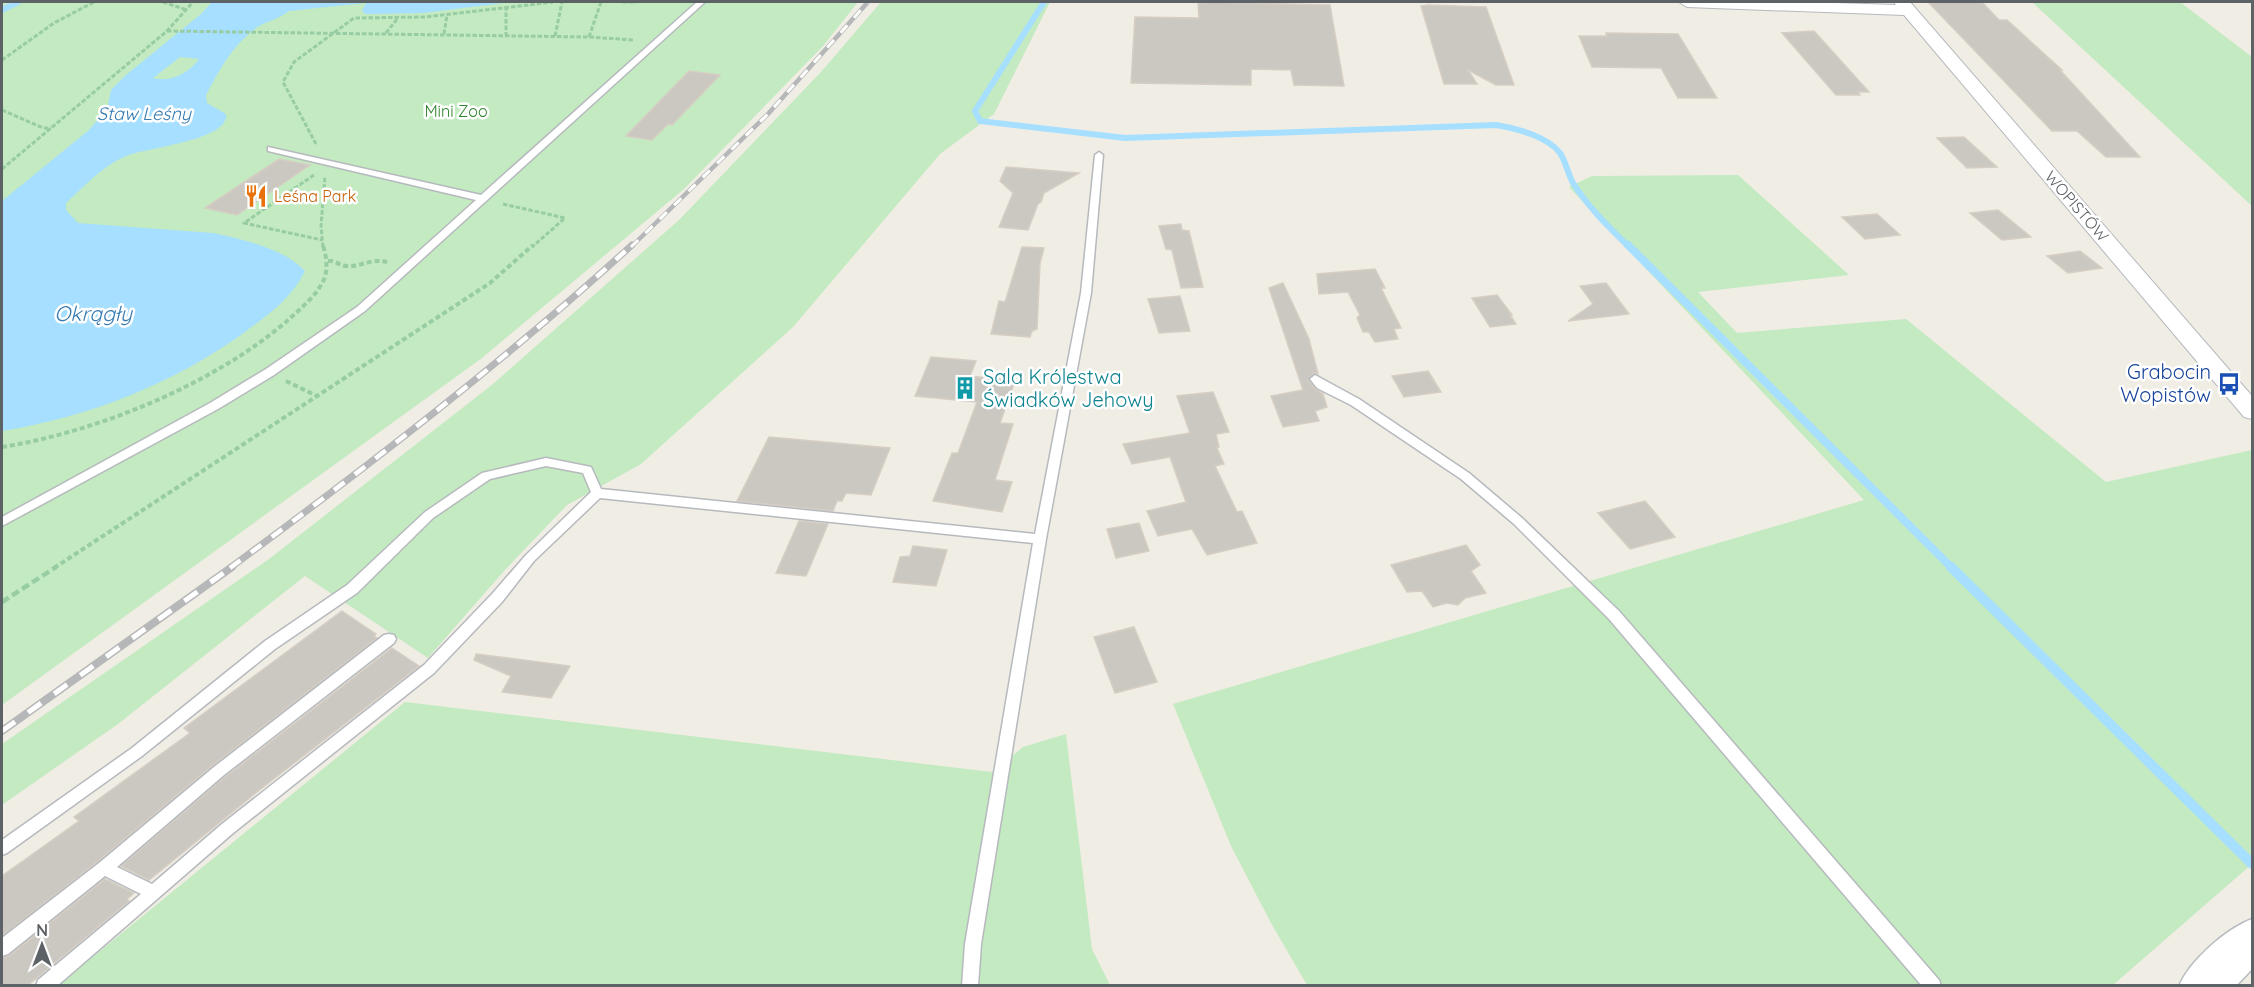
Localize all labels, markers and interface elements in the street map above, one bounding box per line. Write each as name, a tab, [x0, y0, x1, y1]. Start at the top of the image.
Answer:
park label: Mini Zoo	[424, 101, 488, 121]
water label: Staw Leśny	[97, 102, 193, 125]
street label: WOPISTÓW	[2041, 166, 2113, 246]
restaurant icon: Leśna Park	[243, 183, 269, 209]
place label: Leśna Park	[274, 186, 356, 206]
water label: Okrągły	[54, 300, 133, 326]
place label: Grabocin Wopistów	[2120, 359, 2211, 407]
place label: Sala Królestwa Świadków Jehowy	[983, 364, 1154, 412]
bus stop icon: Grabocin Wopistów	[2216, 371, 2242, 397]
building icon: Sala Królestwa Świadków Jehowy	[952, 375, 978, 401]
north arrow	[12, 915, 72, 975]
text: N	[36, 920, 48, 940]

